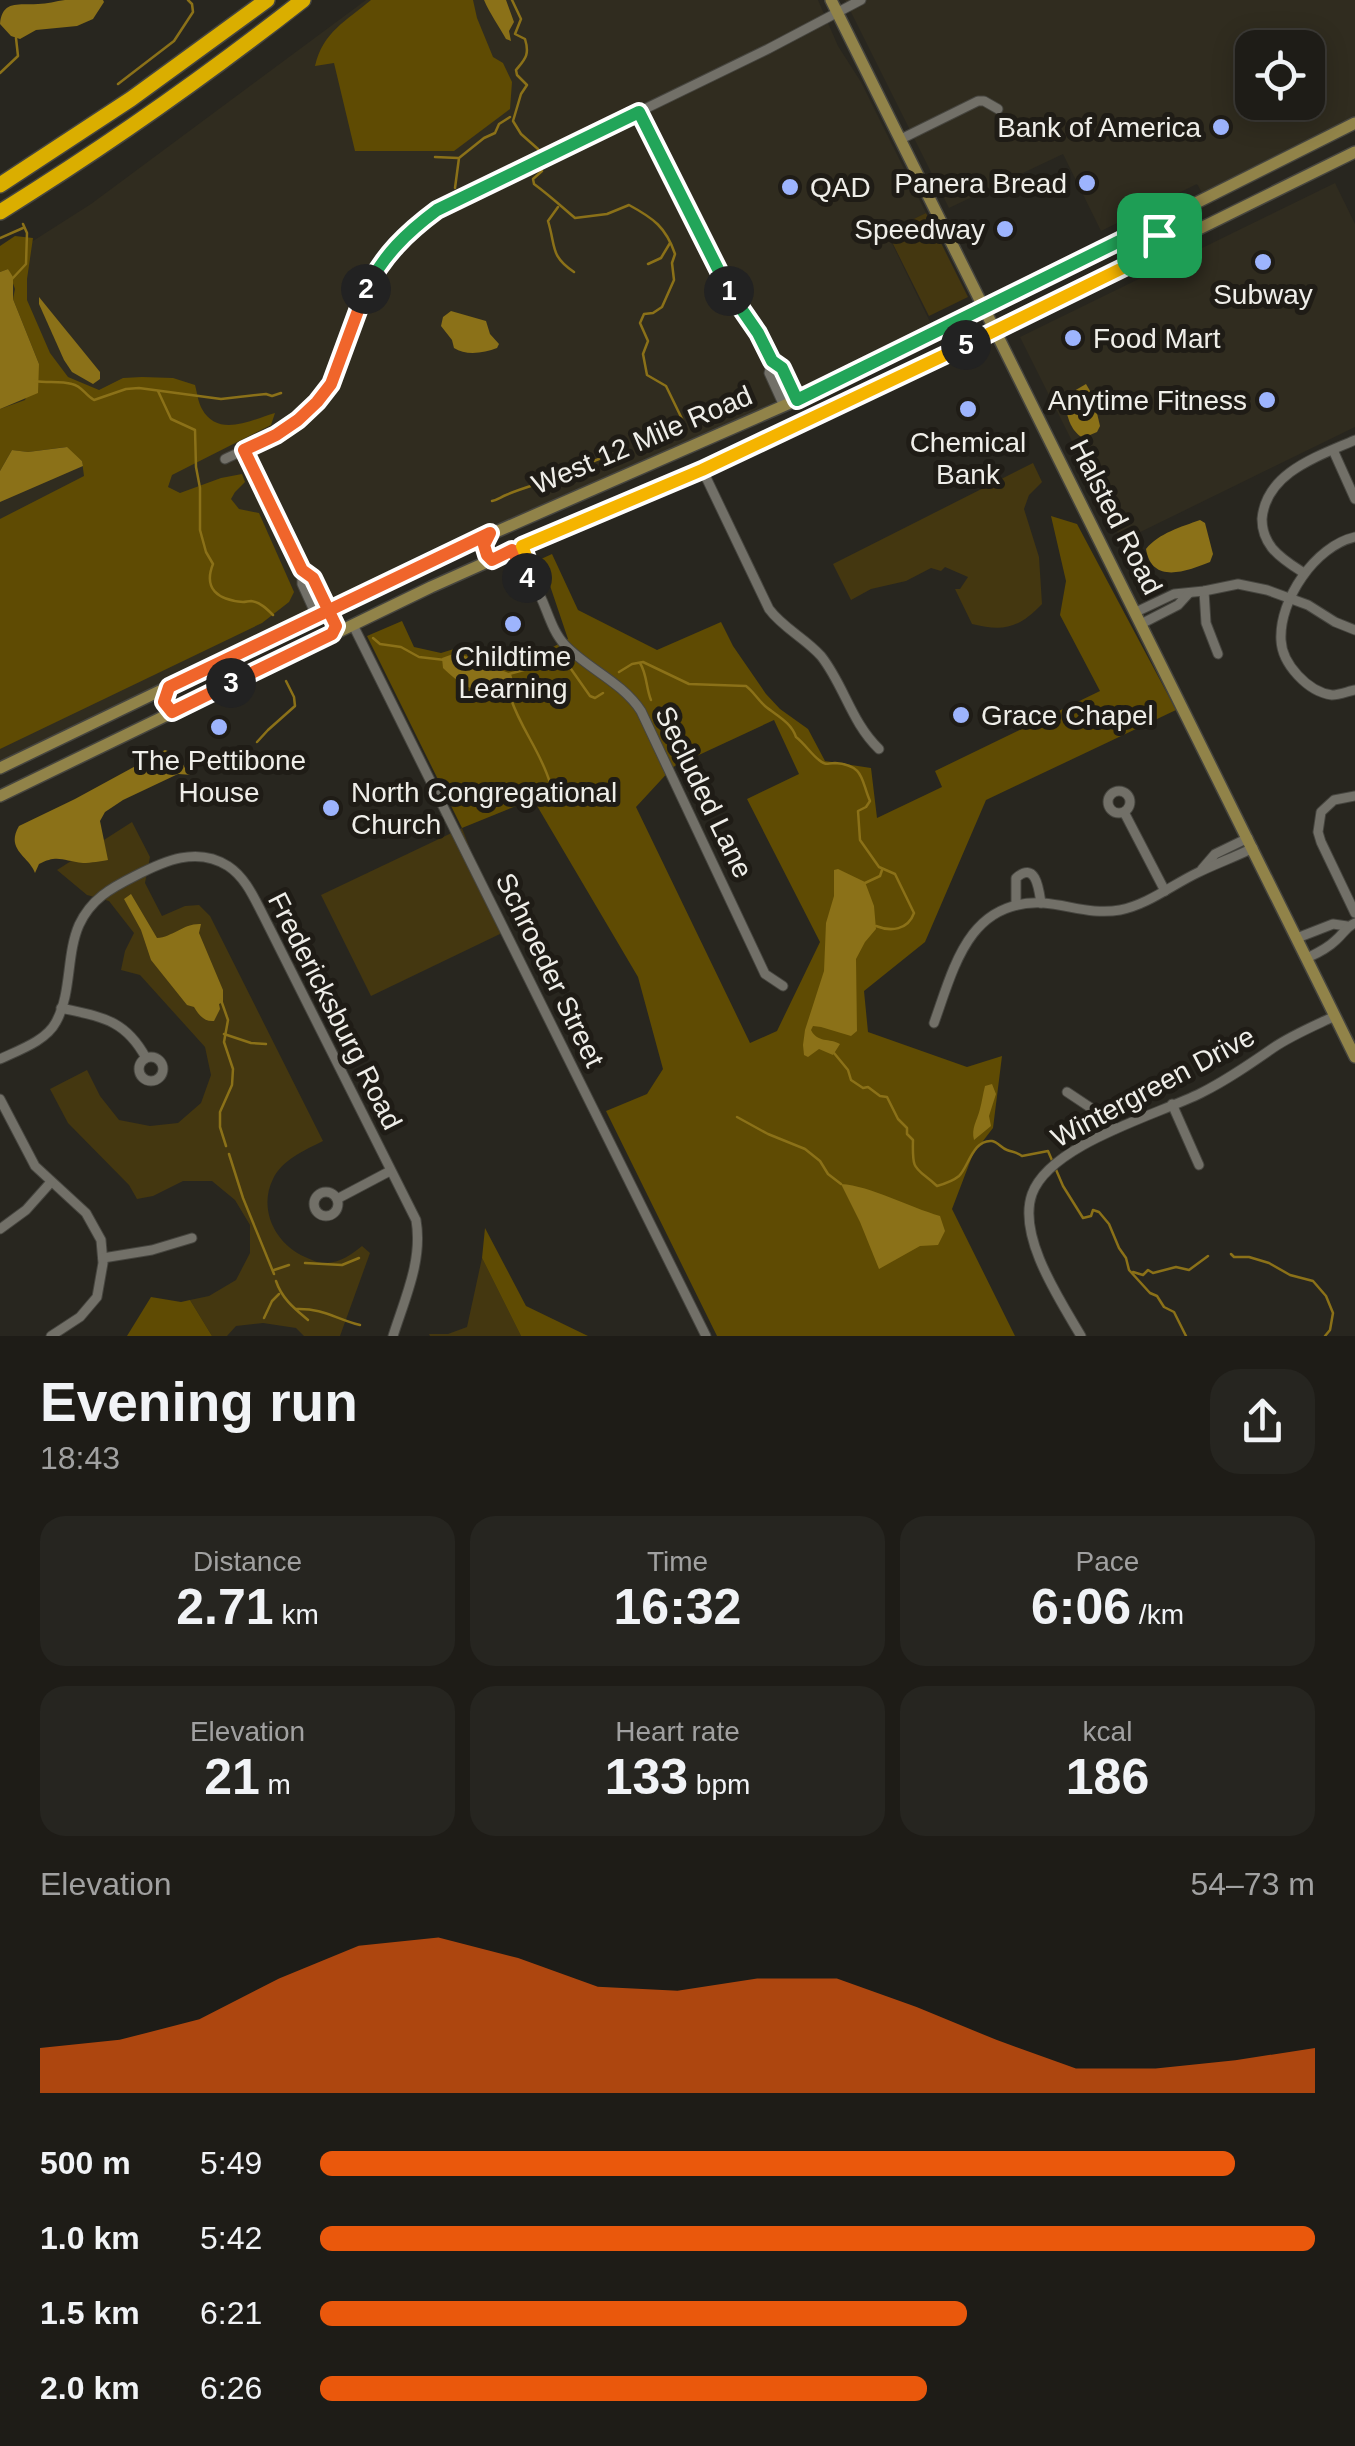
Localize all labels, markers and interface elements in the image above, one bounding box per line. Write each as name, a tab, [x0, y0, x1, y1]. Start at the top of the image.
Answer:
map controls	[1235, 30, 1325, 120]
button: locate	[1235, 30, 1325, 120]
place label: Bank of America	[997, 112, 1201, 143]
marker: Bank of America	[1210, 116, 1232, 138]
place label: Panera Bread	[894, 168, 1067, 199]
place label: QAD	[810, 172, 871, 203]
marker: Panera Bread	[1076, 172, 1098, 194]
marker: QAD	[779, 176, 801, 198]
pin	[1117, 193, 1202, 278]
icon: arrive	[1132, 208, 1187, 263]
place label: Speedway	[854, 214, 985, 245]
marker: Speedway	[994, 218, 1016, 240]
marker: Subway	[1252, 251, 1274, 273]
pin: 2	[341, 264, 391, 314]
pin: 1	[704, 266, 754, 316]
text: 2	[358, 273, 374, 304]
text: 1	[721, 275, 737, 306]
place label: Subway	[1213, 279, 1313, 310]
pin: 5	[941, 320, 991, 370]
place label: Food Mart	[1093, 323, 1221, 354]
marker: Food Mart	[1062, 327, 1084, 349]
text: 5	[958, 329, 974, 360]
street label: West 12 Mile Road	[527, 380, 757, 500]
place label: Anytime Fitness	[1048, 385, 1247, 416]
marker: Anytime Fitness	[1256, 389, 1278, 411]
marker: Chemical Bank	[957, 398, 979, 420]
place label: Chemical Bank	[910, 427, 1026, 490]
street label: Halsted Road	[1064, 434, 1168, 600]
pin: 4	[502, 553, 552, 603]
text: 4	[519, 562, 535, 593]
marker: Childtime Learning	[502, 613, 524, 635]
place label: Childtime Learning	[455, 641, 571, 704]
pin: 3	[206, 658, 256, 708]
text: 3	[223, 667, 239, 698]
place label: Grace Chapel	[981, 700, 1154, 731]
street label: Secluded Lane	[649, 701, 759, 883]
marker: Grace Chapel	[950, 704, 972, 726]
marker: The Pettibone House	[208, 716, 230, 738]
place label: The Pettibone House	[132, 745, 306, 808]
place label: North Congregational Church	[351, 777, 617, 840]
marker: North Congregational Church	[320, 797, 342, 819]
street label: Schroeder Street	[490, 868, 610, 1072]
street label: Fredericksburg Road	[262, 887, 408, 1135]
street label: Wintergreen Drive	[1046, 1020, 1260, 1154]
button: share	[1210, 1369, 1315, 1474]
text: Evening run	[40, 1371, 358, 1433]
text: 18:43	[40, 1440, 120, 1476]
text: Distance	[193, 1546, 302, 1577]
text: Time	[647, 1546, 708, 1577]
text: Pace	[1076, 1546, 1139, 1577]
text: 2.71	[176, 1579, 274, 1635]
text: 16:32	[614, 1579, 741, 1635]
text: 6:06	[1031, 1579, 1131, 1635]
text: km	[274, 1599, 319, 1630]
text: /km	[1131, 1599, 1184, 1630]
text: Elevation	[190, 1716, 305, 1747]
text: Heart rate	[615, 1716, 740, 1747]
text: kcal	[1083, 1716, 1132, 1747]
text: 21	[204, 1749, 260, 1805]
text: 133	[605, 1749, 688, 1805]
text: 186	[1066, 1749, 1149, 1805]
text: m	[260, 1769, 291, 1800]
text: bpm	[688, 1769, 750, 1800]
text: Elevation	[40, 1866, 172, 1902]
text: 54–73 m	[1190, 1866, 1315, 1902]
text: 500 m	[40, 2145, 131, 2181]
text: 5:49	[200, 2145, 262, 2181]
text: 1.0 km	[40, 2220, 140, 2256]
text: 5:42	[200, 2220, 262, 2256]
text: 1.5 km	[40, 2295, 140, 2331]
text: 6:21	[200, 2295, 262, 2331]
text: 2.0 km	[40, 2370, 140, 2406]
text: 6:26	[200, 2370, 262, 2406]

